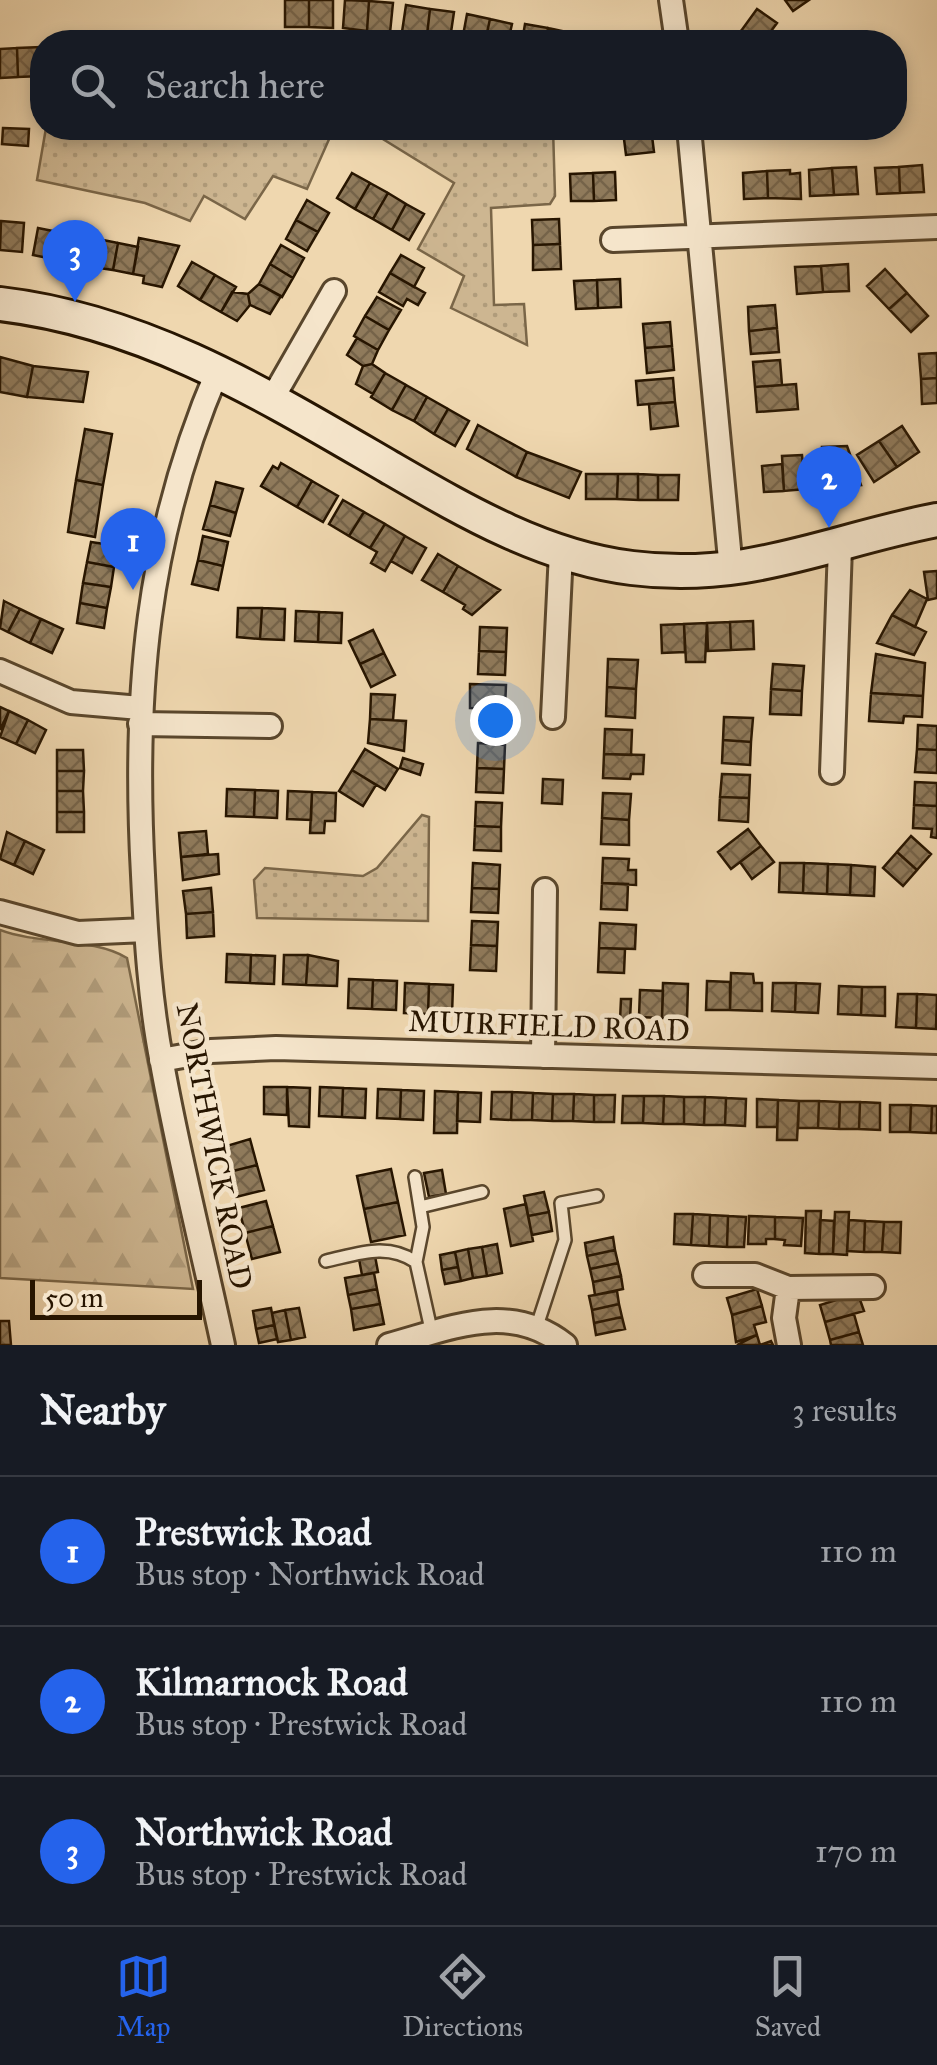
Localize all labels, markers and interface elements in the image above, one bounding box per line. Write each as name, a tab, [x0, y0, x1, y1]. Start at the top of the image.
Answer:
search box	[30, 30, 907, 140]
icon: search	[65, 58, 120, 113]
text: Search here	[145, 62, 325, 108]
pin: 3	[42, 220, 108, 302]
pin: 2	[796, 446, 862, 528]
pin: 1	[100, 508, 166, 590]
your location	[470, 695, 521, 746]
street label: NORTHWICK ROAD	[169, 1000, 259, 1292]
street label: MUIRFIELD ROAD	[408, 1003, 690, 1049]
scale bar	[30, 1275, 202, 1320]
text: 50 m	[45, 1280, 104, 1315]
text: Nearby	[40, 1384, 165, 1436]
text: 3 results	[792, 1391, 897, 1430]
text: Prestwick Road	[135, 1509, 372, 1555]
text: 1	[66, 1532, 79, 1571]
text: 110 m	[819, 1532, 897, 1571]
text: Bus stop · Northwick Road	[135, 1555, 485, 1594]
text: Kilmarnock Road	[135, 1659, 408, 1705]
text: 2	[65, 1682, 80, 1721]
text: 110 m	[819, 1682, 897, 1721]
text: Bus stop · Prestwick Road	[135, 1705, 467, 1744]
text: Northwick Road	[135, 1809, 392, 1855]
text: 3	[66, 1832, 79, 1871]
text: 170 m	[815, 1832, 897, 1871]
text: Bus stop · Prestwick Road	[135, 1855, 467, 1894]
tab: Map	[116, 1949, 171, 2044]
tab: Directions	[402, 1949, 523, 2044]
tab: Saved	[755, 1949, 821, 2044]

